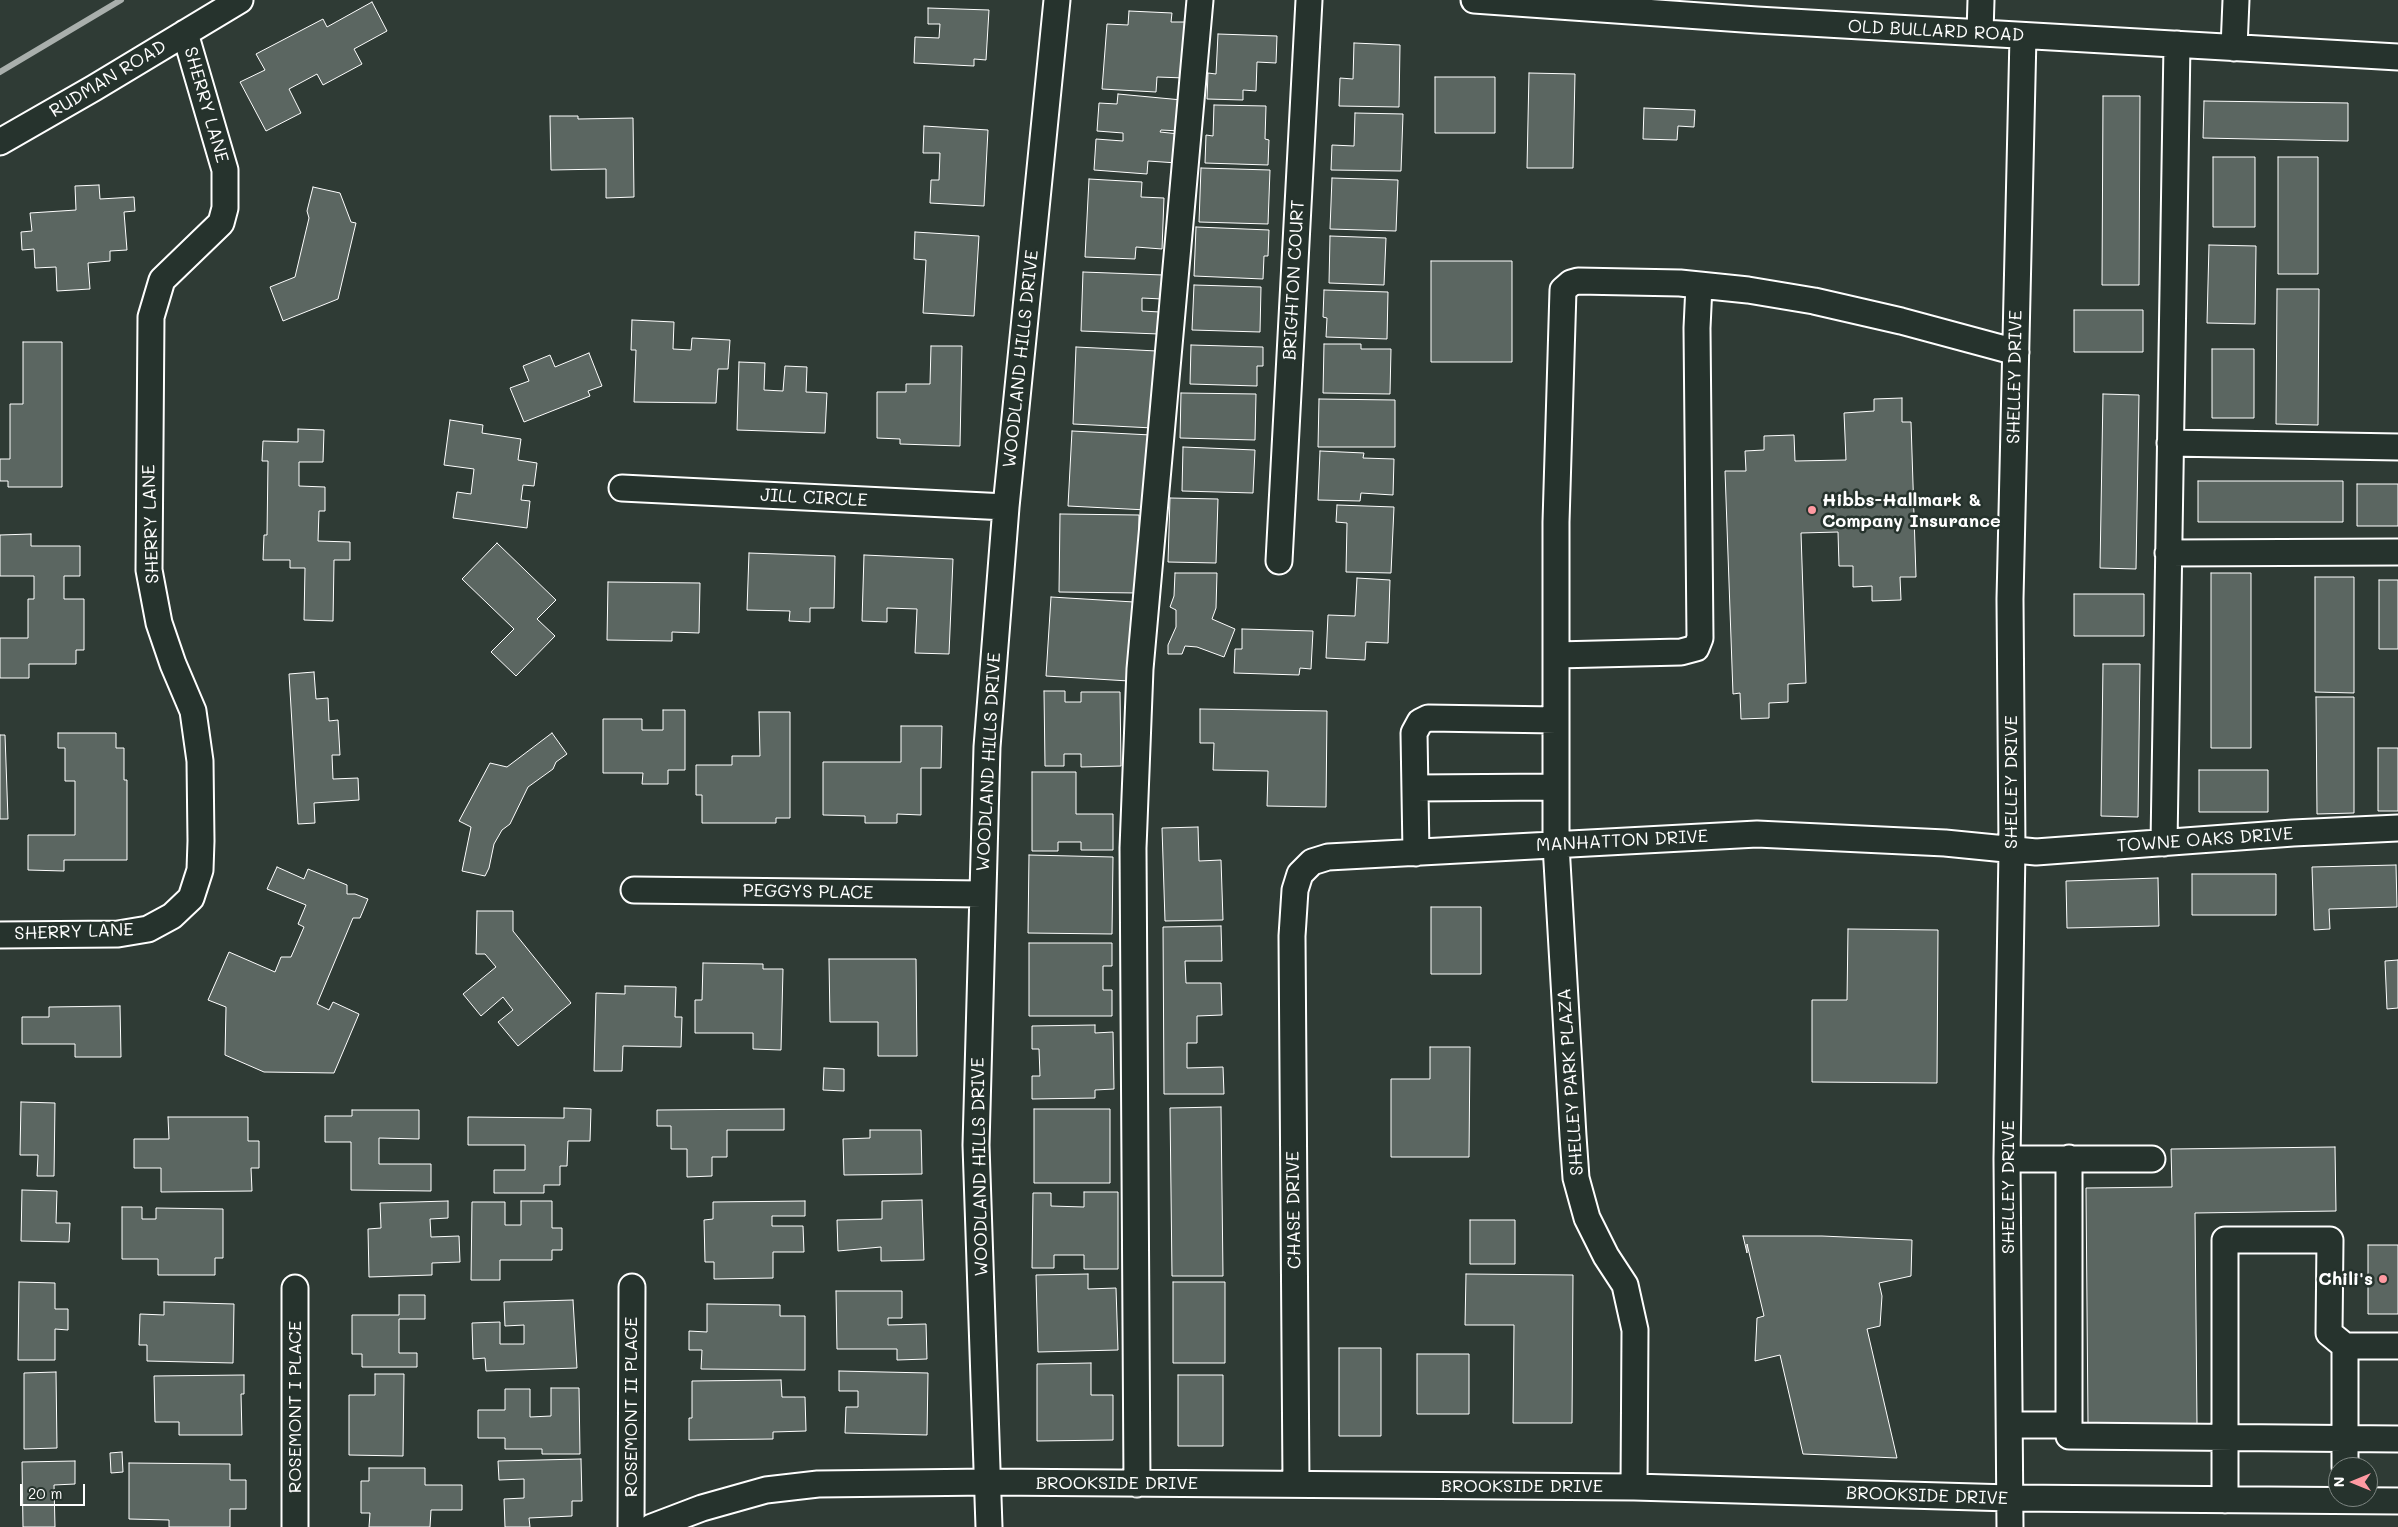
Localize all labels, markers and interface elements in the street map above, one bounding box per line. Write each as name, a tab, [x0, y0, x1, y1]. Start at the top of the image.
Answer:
street label: OLD BULLARD ROAD	[1847, 16, 2025, 46]
street label: RUDMAN ROAD	[46, 36, 170, 122]
street label: SHERRY LANE	[179, 45, 233, 165]
street label: BRIGHTON COURT	[1279, 199, 1309, 361]
street label: WOODLAND HILLS DRIVE	[999, 249, 1043, 469]
street label: SHELLEY DRIVE	[2003, 310, 2027, 444]
street label: SHERRY LANE	[138, 464, 164, 584]
street label: JILL CIRCLE	[760, 484, 868, 512]
place label: Hibbs-Hallmark & Company Insurance	[1822, 489, 2001, 532]
marker: Hibbs-Hallmark & Company Insurance	[1806, 504, 1818, 516]
street label: WOODLAND HILLS DRIVE	[972, 652, 1006, 872]
street label: SHELLEY DRIVE	[2000, 715, 2022, 849]
street label: TOWNE OAKS DRIVE	[2116, 823, 2294, 857]
street label: MANHATTON DRIVE	[1535, 826, 1709, 856]
street label: PEGGYS PLACE	[742, 880, 874, 904]
street label: SHERRY LANE	[14, 919, 134, 945]
street label: SHELLEY PARK PLAZA	[1554, 988, 1588, 1176]
street label: WOODLAND HILLS DRIVE	[967, 1057, 993, 1277]
street label: SHELLEY DRIVE	[1997, 1120, 2019, 1254]
street label: CHASE DRIVE	[1282, 1151, 1306, 1269]
place label: Chili's	[2318, 1268, 2373, 1290]
marker: Chili's	[2377, 1273, 2389, 1285]
street label: ROSEMONT II PLACE	[620, 1317, 642, 1497]
street label: ROSEMONT I PLACE	[284, 1321, 306, 1493]
north arrow	[2328, 1457, 2378, 1507]
street label: BROOKSIDE DRIVE	[1036, 1472, 1198, 1494]
scale bar	[22, 1474, 88, 1506]
street label: BROOKSIDE DRIVE	[1441, 1475, 1603, 1497]
text: N	[2329, 1477, 2348, 1487]
street label: BROOKSIDE DRIVE	[1846, 1482, 2008, 1510]
text: 20 m	[28, 1483, 62, 1503]

